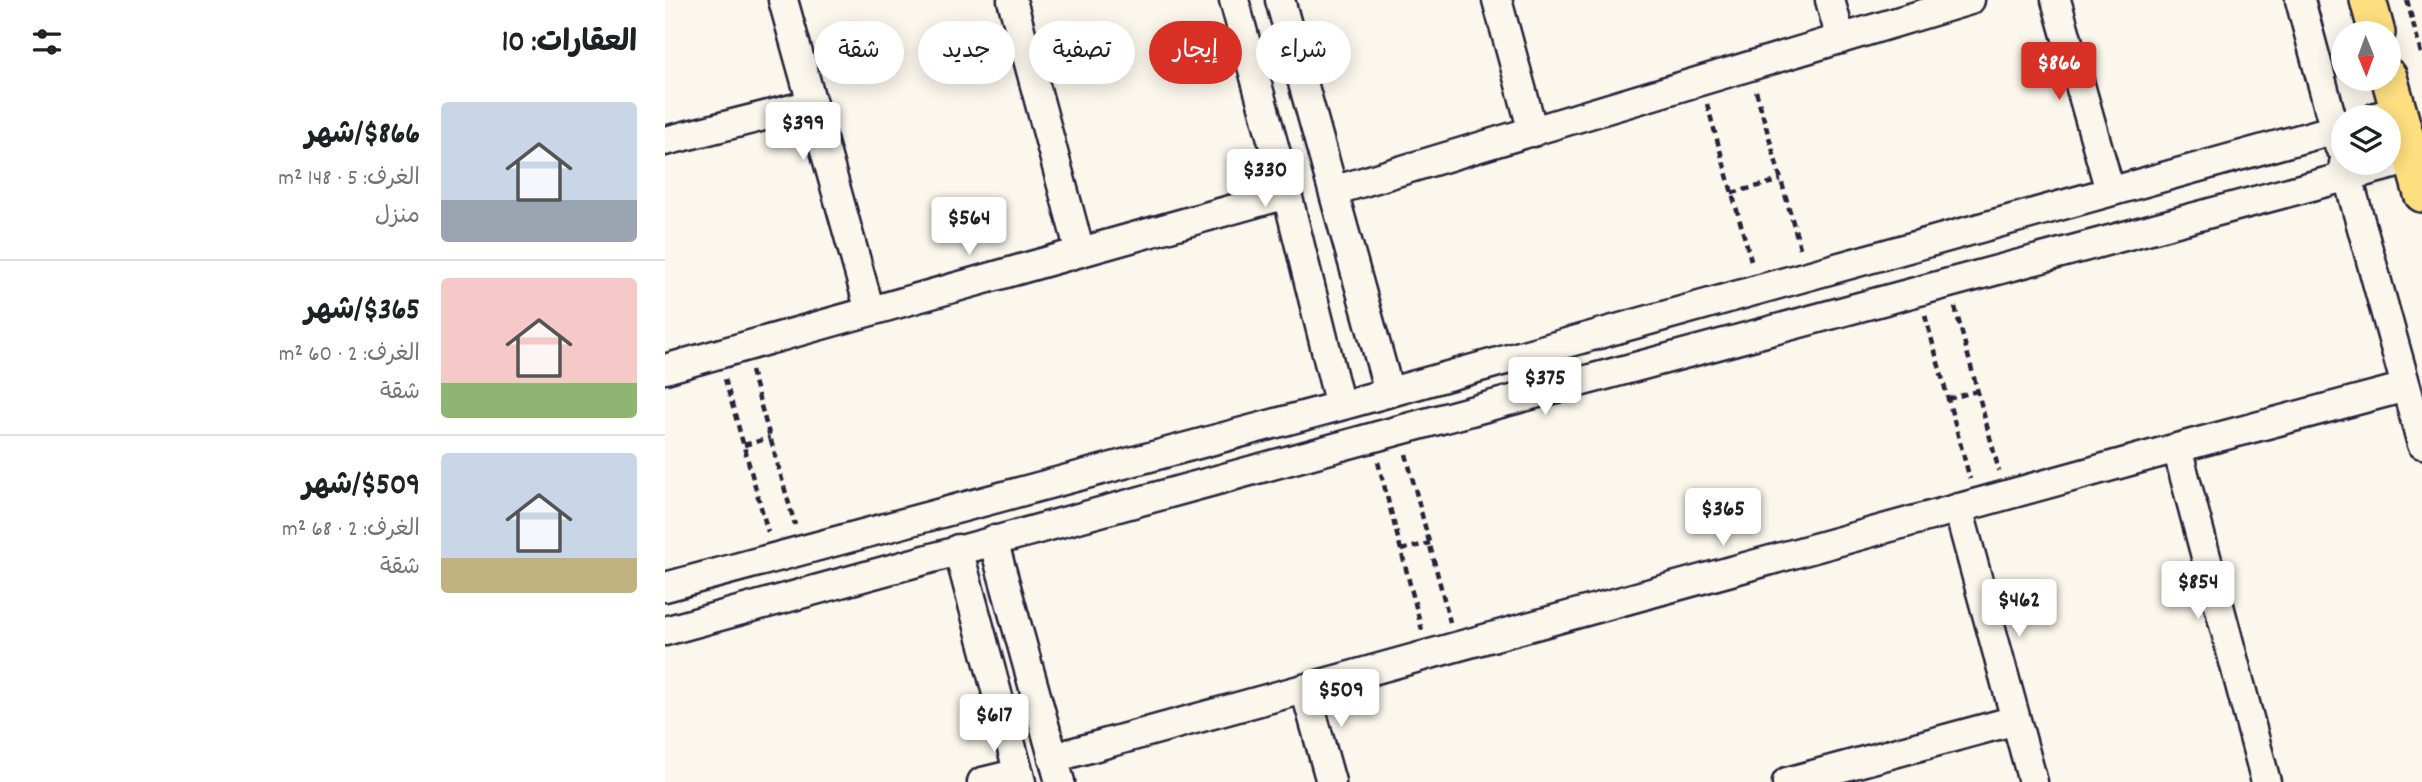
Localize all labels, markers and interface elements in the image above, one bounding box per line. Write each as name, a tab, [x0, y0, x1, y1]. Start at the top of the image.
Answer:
chip: شقة	[814, 21, 904, 84]
chip: جديد	[918, 21, 1015, 84]
chip: تصفية	[1029, 21, 1135, 84]
chip: إيجار	[1149, 21, 1242, 84]
chip: شراء	[1256, 21, 1351, 84]
north arrow	[2331, 21, 2401, 91]
map controls	[2331, 21, 2401, 175]
icon: filters	[28, 23, 66, 61]
text: العقارات: 10	[502, 23, 637, 66]
pin: $866	[2018, 42, 2100, 102]
text: $866	[2037, 48, 2081, 81]
pin: $399	[762, 102, 844, 162]
button: layers	[2331, 105, 2401, 175]
text: $399	[782, 108, 824, 141]
text: $866/شهر	[305, 115, 420, 158]
icon: home	[497, 130, 581, 214]
pin: $330	[1224, 150, 1306, 209]
text: $330	[1243, 155, 1287, 188]
text: الغرف: 5 · 148 m²	[278, 163, 420, 196]
pin: $564	[928, 198, 1010, 257]
text: منزل	[375, 201, 420, 234]
text: $564	[947, 203, 991, 236]
text: $365/شهر	[304, 291, 420, 334]
icon: home	[497, 306, 581, 390]
text: الغرف: 2 · 60 m²	[279, 339, 420, 372]
pin: $375	[1504, 358, 1586, 417]
text: $375	[1524, 363, 1566, 396]
text: شقة	[380, 377, 420, 410]
text: $509/شهر	[302, 466, 420, 509]
icon: home	[497, 481, 581, 565]
pin: $365	[1682, 489, 1764, 548]
text: $365	[1701, 494, 1745, 527]
text: الغرف: 2 · 68 m²	[282, 514, 420, 547]
text: شقة	[380, 552, 420, 585]
pin: $854	[2157, 562, 2239, 621]
text: $854	[2177, 567, 2219, 600]
pin: $462	[1978, 580, 2060, 639]
text: $462	[1998, 585, 2040, 618]
pin: $509	[1300, 670, 1382, 729]
text: $509	[1318, 675, 1364, 708]
pin: $617	[953, 694, 1035, 754]
text: $617	[976, 700, 1012, 733]

